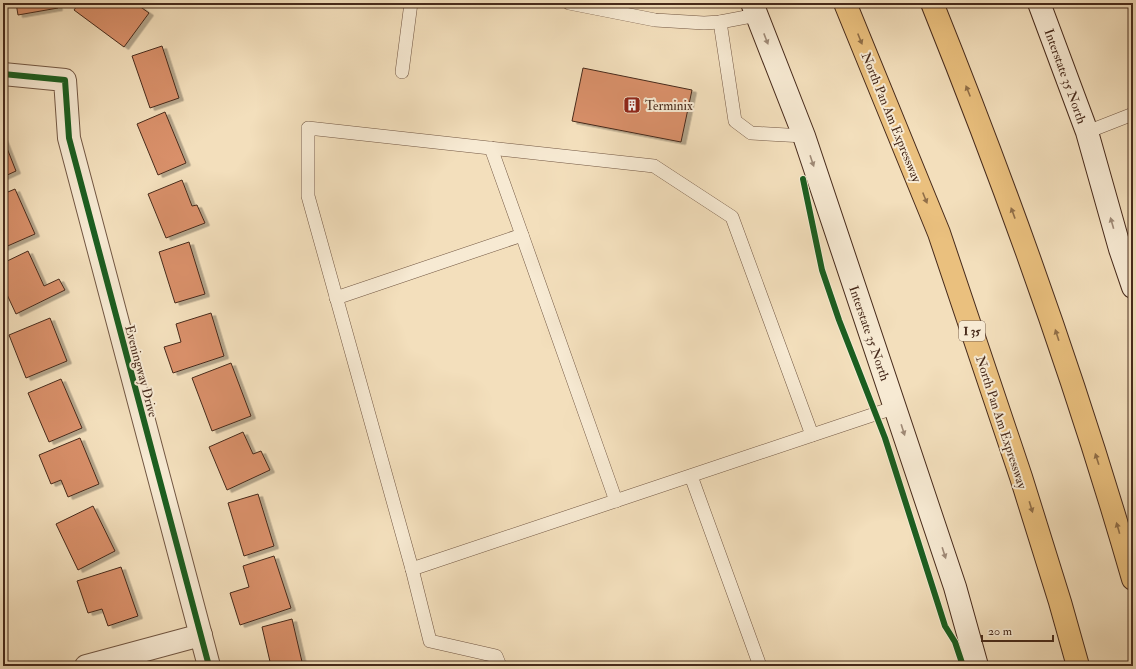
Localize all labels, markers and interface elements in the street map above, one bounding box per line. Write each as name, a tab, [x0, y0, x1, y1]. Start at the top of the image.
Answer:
street label: Interstate 35 North	[1040, 27, 1090, 126]
one-way arrow	[764, 34, 770, 46]
one-way arrow	[857, 34, 863, 46]
street label: North Pan Am Expressway	[857, 50, 925, 185]
one-way arrow	[964, 85, 970, 97]
building icon: Terminix	[622, 95, 642, 115]
place label: Terminix	[645, 98, 693, 114]
one-way arrow	[810, 155, 816, 167]
one-way arrow	[922, 193, 928, 205]
one-way arrow	[1010, 207, 1016, 219]
one-way arrow	[1109, 217, 1115, 229]
street label: Interstate 35 North	[845, 284, 893, 383]
road number: I 35	[959, 321, 985, 341]
street label: Eveningway Drive	[120, 323, 161, 420]
one-way arrow	[1054, 329, 1060, 341]
street label: North Pan Am Expressway	[971, 354, 1030, 491]
one-way arrow	[900, 424, 906, 436]
one-way arrow	[1094, 453, 1100, 465]
one-way arrow	[1028, 501, 1034, 513]
one-way arrow	[1115, 522, 1121, 535]
one-way arrow	[941, 548, 947, 560]
scale bar	[982, 617, 1053, 643]
text: 20 m	[988, 624, 1013, 639]

